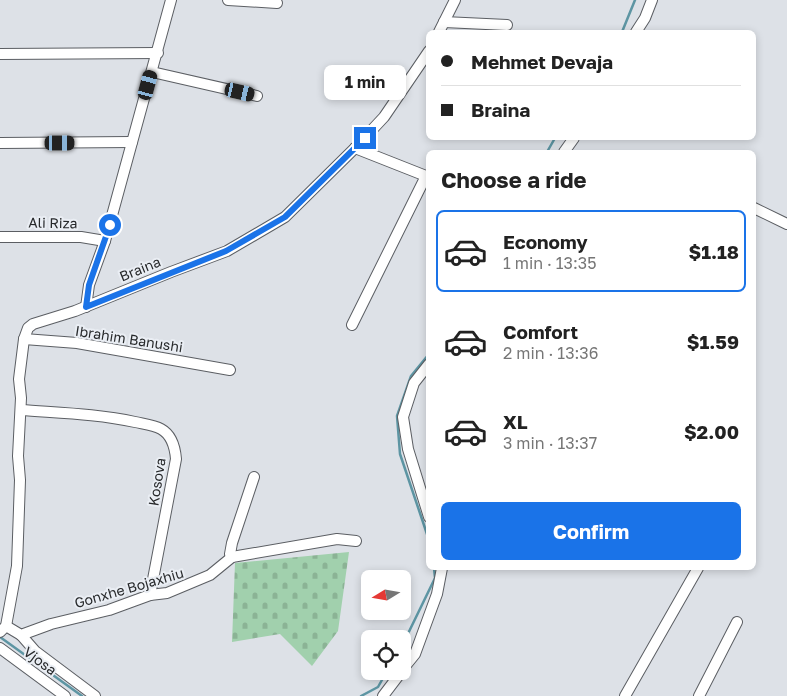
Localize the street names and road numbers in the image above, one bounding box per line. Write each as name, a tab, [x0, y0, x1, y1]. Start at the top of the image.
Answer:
street label: Ali Riza	[28, 214, 78, 231]
street label: Braina	[117, 253, 163, 284]
street label: Ibrahim Banushi	[74, 322, 184, 355]
street label: Kosova	[144, 457, 169, 507]
street label: Gonxhe Bojaxhiu	[72, 564, 185, 611]
street label: Vjosa	[20, 643, 60, 678]

